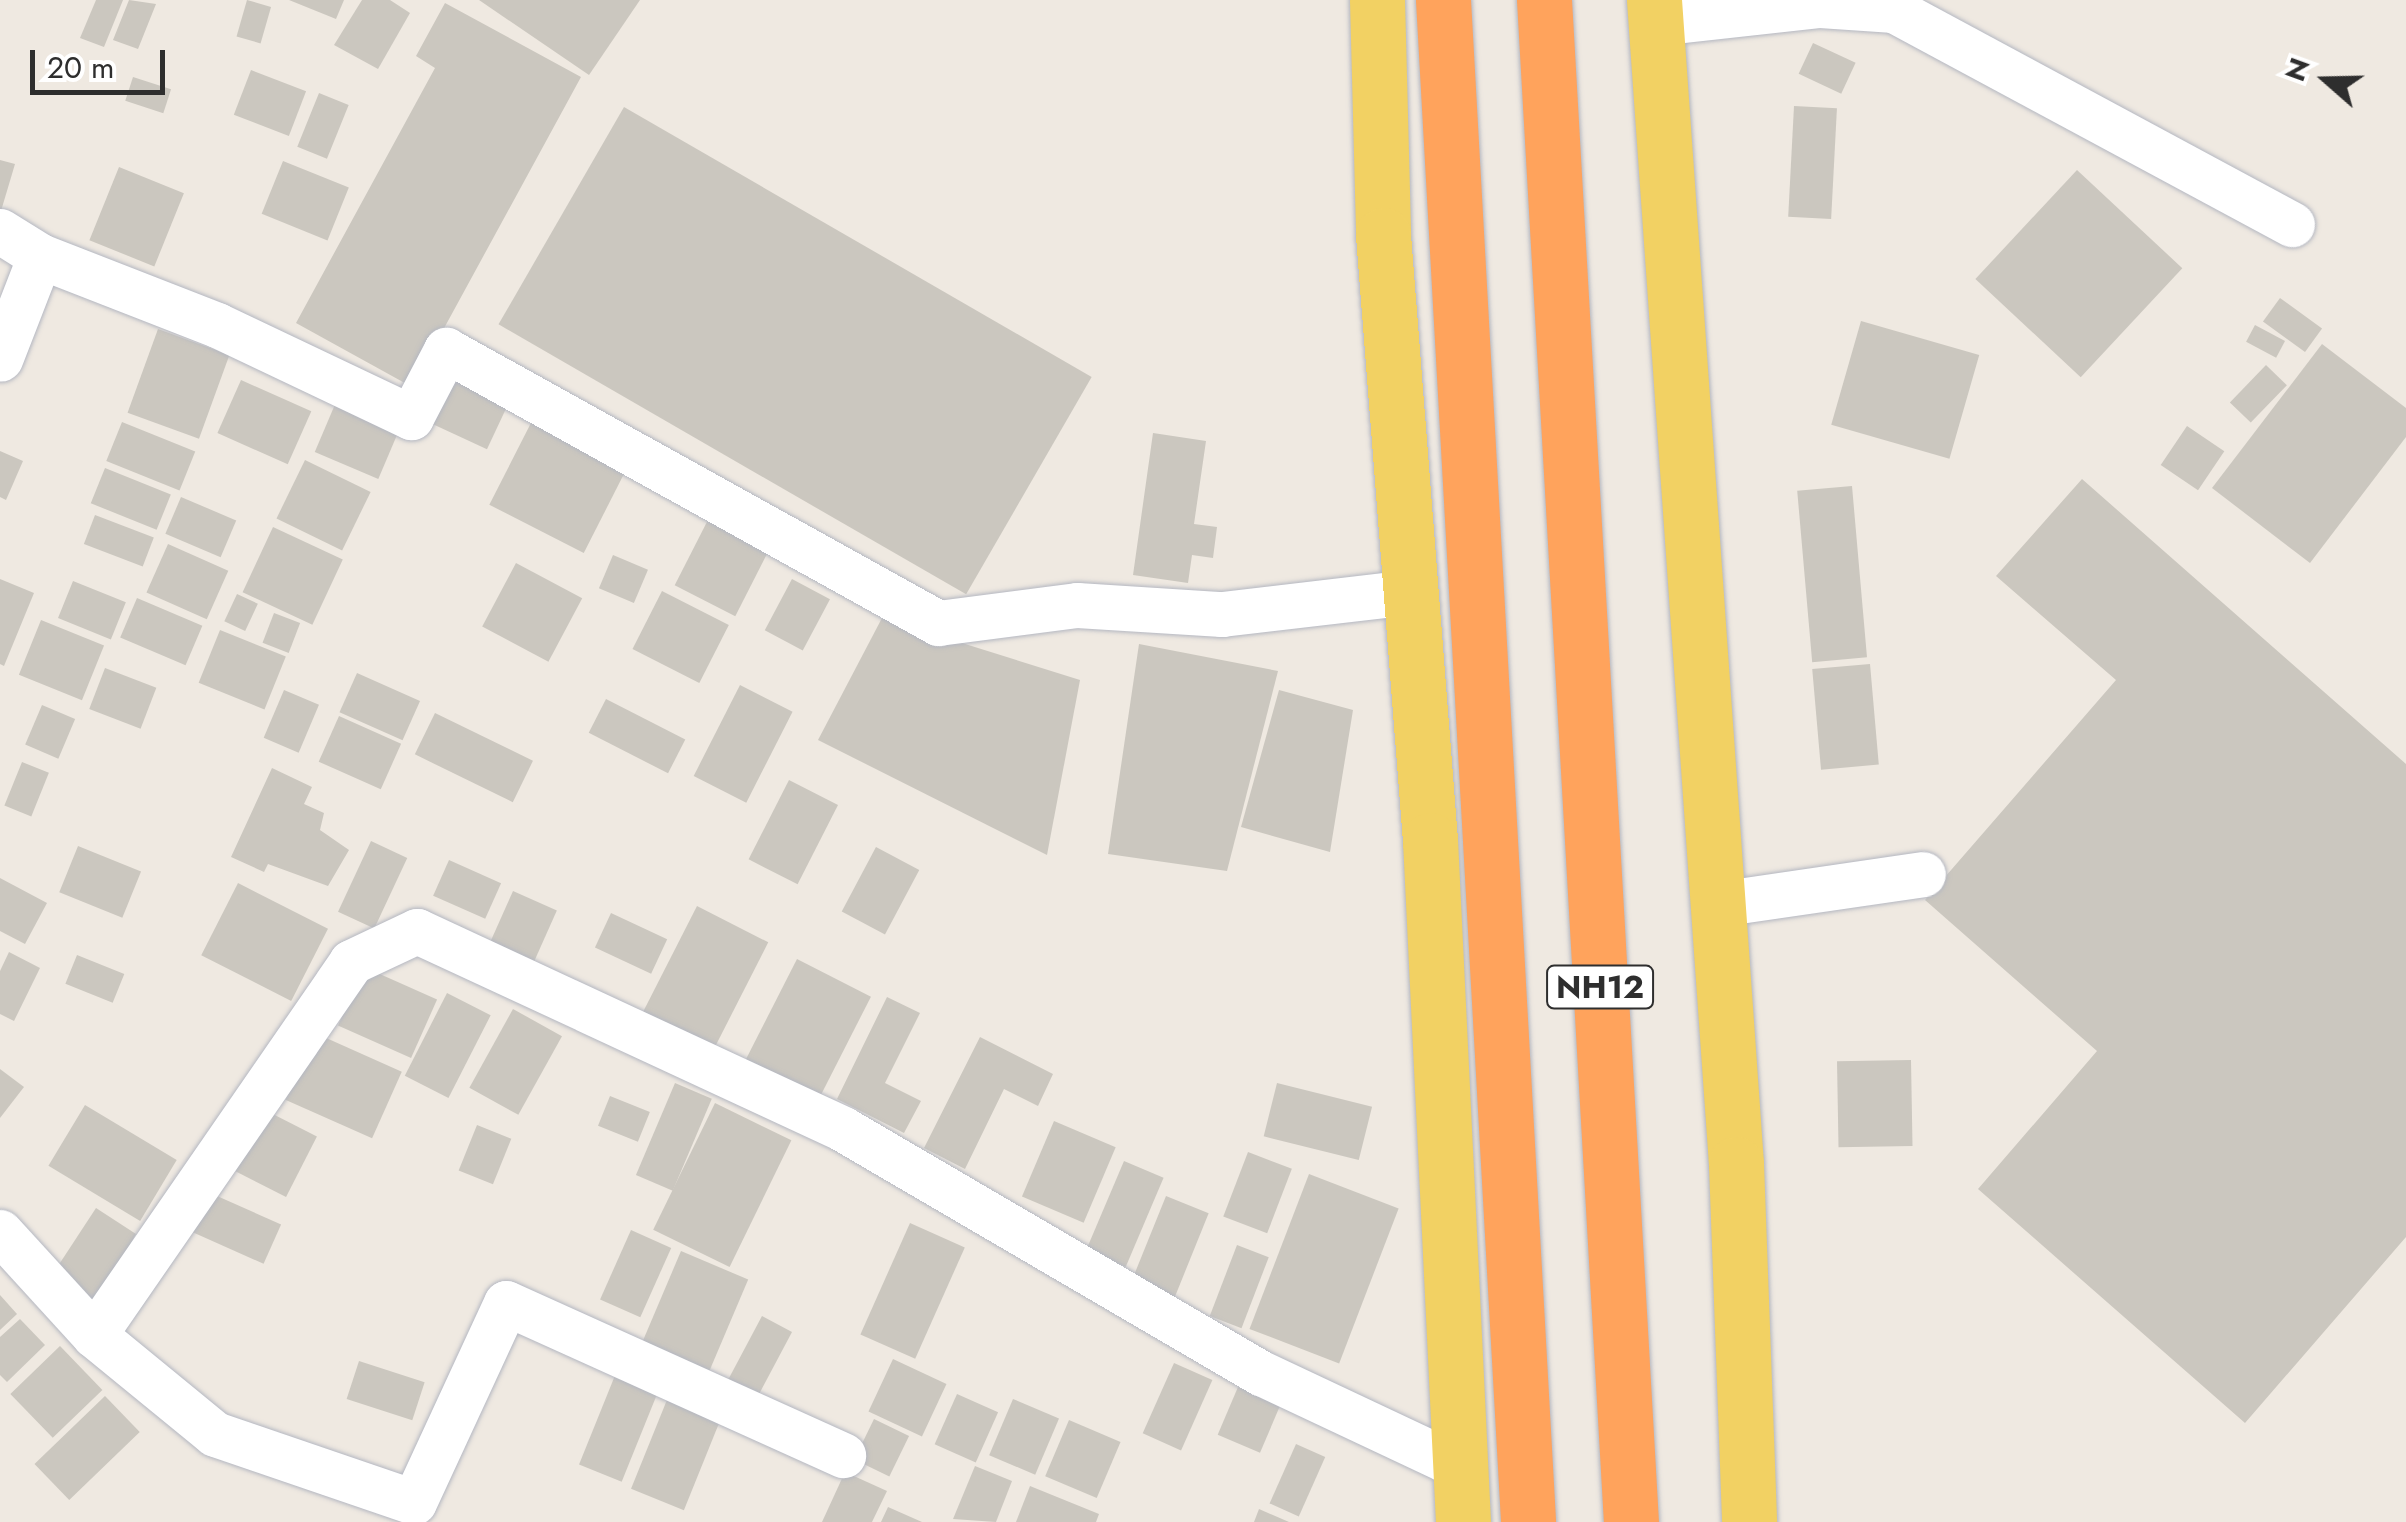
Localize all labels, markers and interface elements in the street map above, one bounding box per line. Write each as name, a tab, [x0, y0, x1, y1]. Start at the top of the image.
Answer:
scale bar	[35, 30, 170, 92]
north arrow	[2276, 30, 2376, 130]
text: 20 m	[47, 46, 114, 89]
text: N	[2274, 52, 2320, 87]
road number: NH12	[1545, 960, 1655, 1014]

